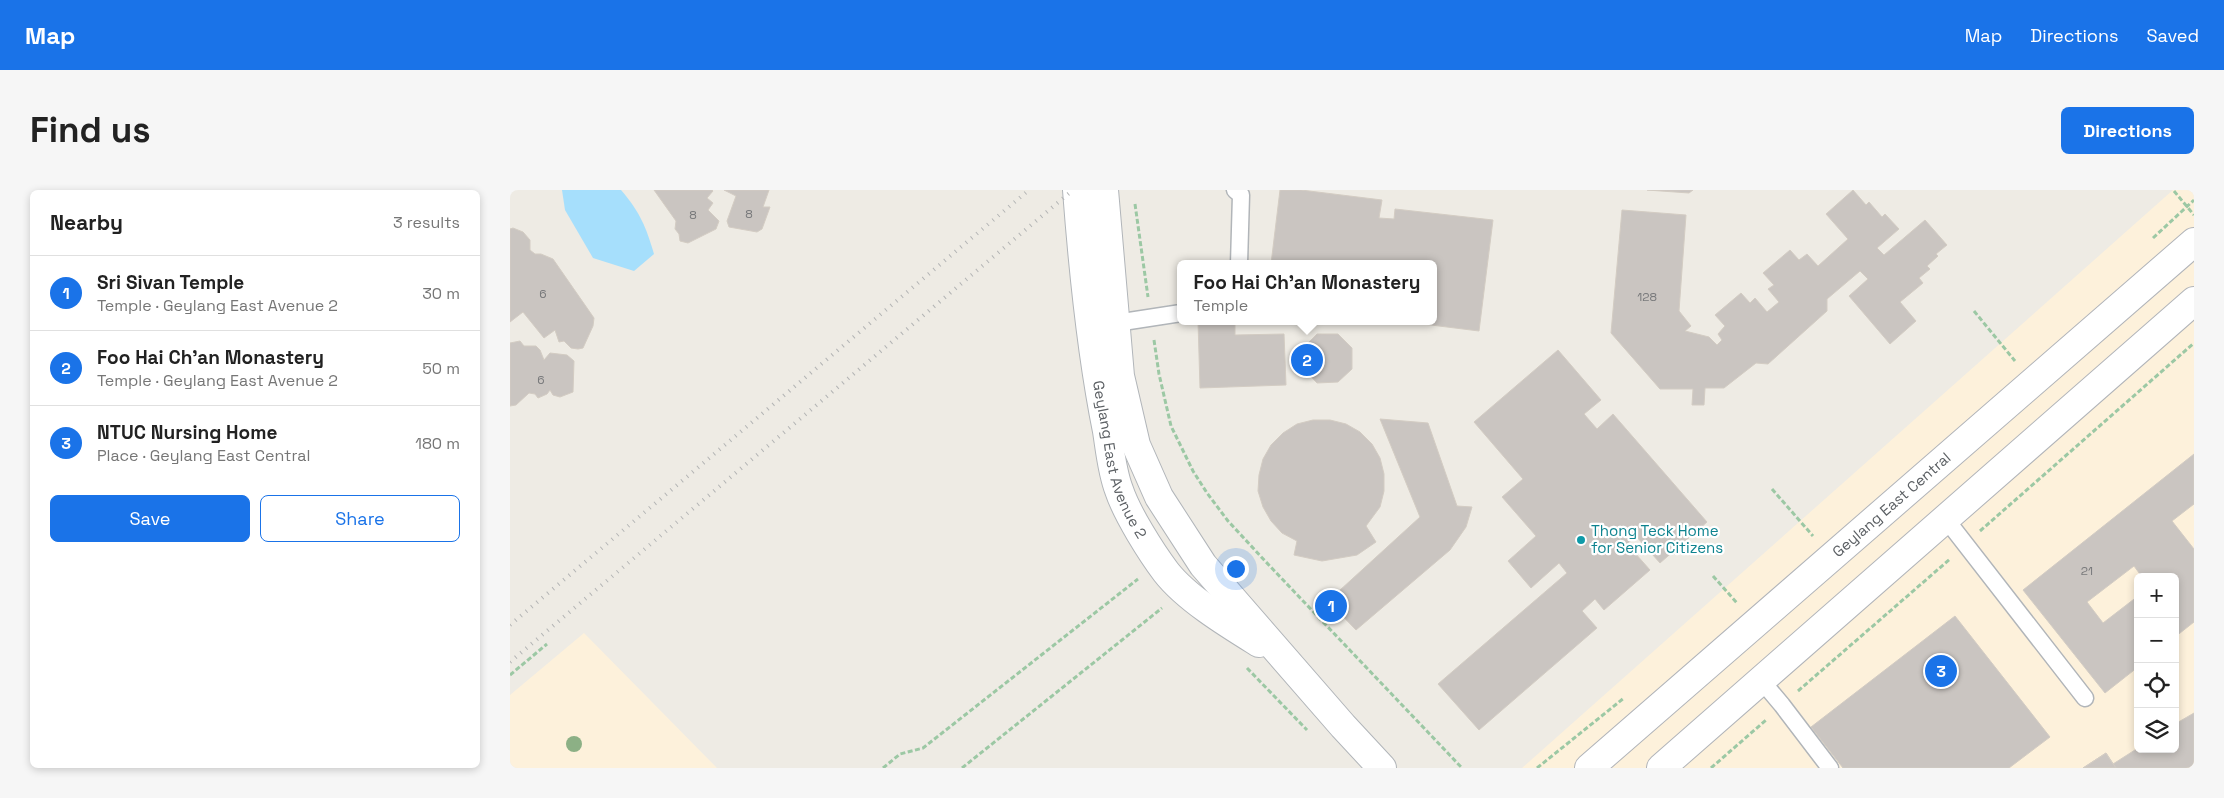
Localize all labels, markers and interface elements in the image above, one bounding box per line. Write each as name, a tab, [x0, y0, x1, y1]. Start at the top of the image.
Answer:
text: Map	[25, 20, 75, 51]
text: Map	[1965, 24, 2002, 47]
text: Directions	[2030, 24, 2119, 47]
text: Saved	[2147, 24, 2199, 47]
button: Directions	[2061, 107, 2194, 154]
text: Find us	[30, 108, 151, 152]
house number: 8	[745, 206, 753, 222]
house number: 8	[689, 207, 697, 223]
text: Nearby	[50, 209, 123, 236]
text: 3 results	[393, 212, 460, 233]
popup	[1177, 260, 1437, 325]
text: Sri Sivan Temple	[97, 270, 244, 295]
text: Foo Hai Ch'an Monastery	[1193, 270, 1421, 295]
text: 1	[62, 283, 70, 304]
text: 30 m	[422, 283, 460, 304]
house number: 6	[539, 286, 547, 302]
house number: 128	[1637, 289, 1657, 305]
text: Temple · Geylang East Avenue 2	[97, 295, 338, 316]
text: Temple	[1193, 295, 1248, 316]
pin: 2	[1291, 341, 1323, 379]
text: Foo Hai Ch'an Monastery	[97, 345, 324, 370]
text: 2	[61, 358, 71, 379]
text: 50 m	[422, 358, 460, 379]
text: Temple · Geylang East Avenue 2	[97, 370, 338, 391]
house number: 6	[537, 372, 545, 388]
street label: Geylang East Avenue 2	[1089, 379, 1151, 542]
text: NTUC Nursing Home	[97, 420, 277, 445]
text: 3	[61, 433, 71, 454]
text: 180 m	[415, 433, 460, 454]
text: Place · Geylang East Central	[97, 445, 310, 466]
street label: Geylang East Central	[1828, 448, 1954, 561]
button: Save	[50, 495, 250, 542]
button: Share	[260, 495, 460, 542]
place label: Thong Teck Home for Senior Citizens	[1591, 521, 1723, 557]
marker: Thong Teck Home for Senior Citizens	[1575, 534, 1587, 546]
your location	[1223, 556, 1249, 582]
house number: 21	[2081, 563, 2093, 579]
map controls	[2134, 573, 2179, 753]
button: +	[2134, 573, 2179, 618]
pin: 1	[1315, 587, 1347, 625]
button: −	[2134, 618, 2179, 663]
pin: 3	[1925, 652, 1957, 690]
button: locate	[2134, 663, 2179, 708]
button: layers	[2134, 708, 2179, 753]

